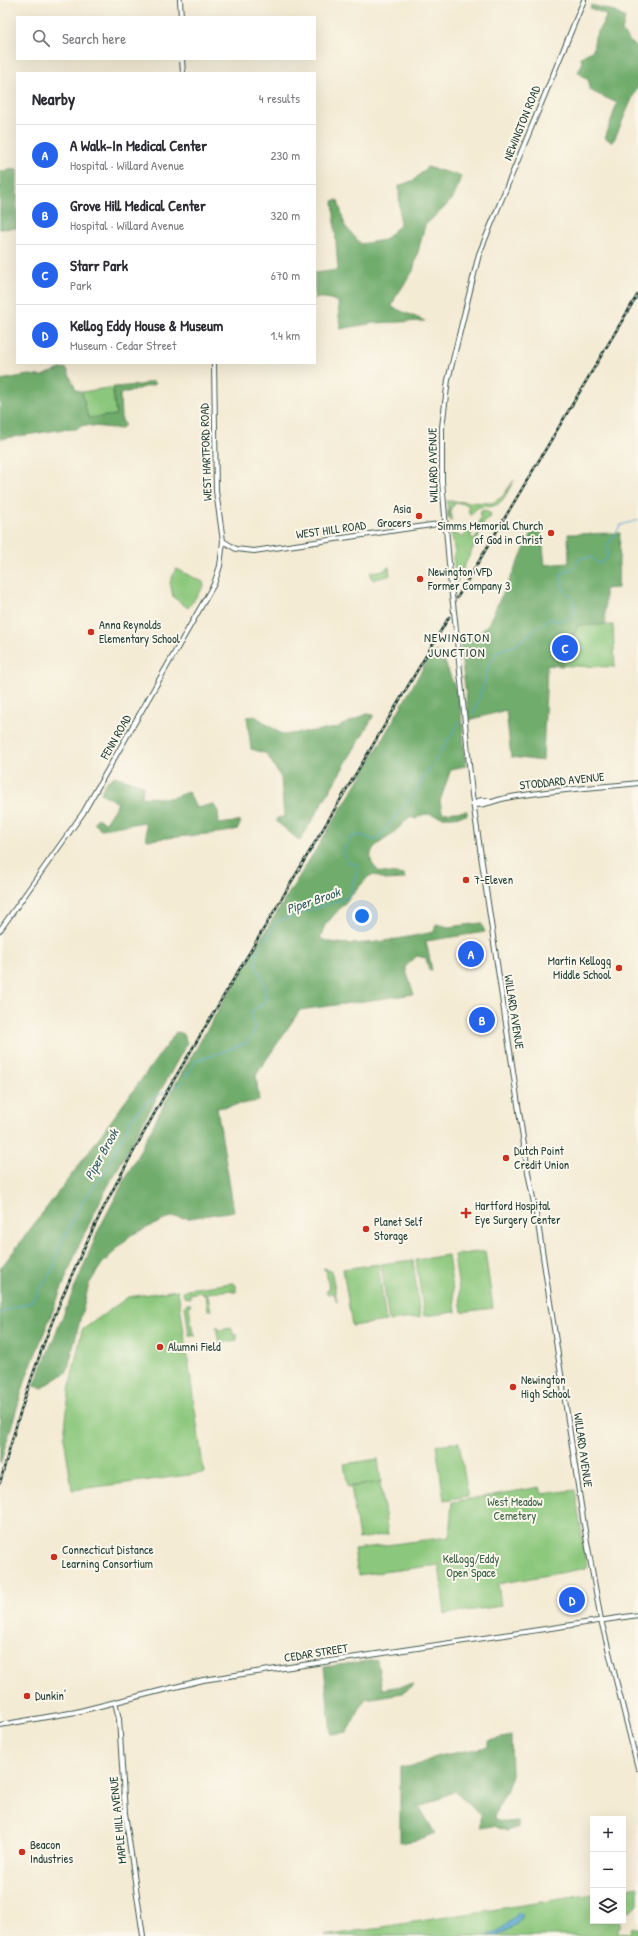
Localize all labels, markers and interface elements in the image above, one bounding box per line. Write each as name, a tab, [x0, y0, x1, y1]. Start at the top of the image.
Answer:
search box	[16, 16, 316, 60]
icon: search	[30, 27, 52, 49]
text: Search here	[62, 28, 126, 49]
street label: NEWINGTON ROAD	[499, 83, 544, 163]
text: Nearby	[32, 87, 75, 110]
text: 4 results	[259, 89, 300, 107]
text: A Walk-In Medical Center	[70, 135, 207, 156]
text: A	[42, 146, 48, 164]
text: 230 m	[270, 146, 300, 164]
text: Hospital · Willard Avenue	[70, 156, 184, 174]
text: Grove Hill Medical Center	[70, 195, 206, 216]
text: B	[42, 206, 48, 224]
text: 320 m	[270, 206, 300, 224]
text: Hospital · Willard Avenue	[70, 216, 184, 234]
text: Starr Park	[70, 255, 128, 276]
text: C	[41, 266, 49, 284]
text: 670 m	[271, 266, 300, 284]
text: Park	[70, 276, 92, 294]
text: Kellog Eddy House & Museum	[70, 315, 223, 336]
text: D	[42, 326, 48, 344]
text: 1.4 km	[270, 326, 300, 344]
text: Museum · Cedar Street	[70, 336, 176, 354]
street label: WEST HARTFORD ROAD	[195, 403, 216, 501]
street label: WILLARD AVENUE	[423, 427, 442, 503]
place label: Asia Grocers	[377, 500, 411, 531]
marker: Asia Grocers	[414, 511, 424, 521]
street label: WEST HILL ROAD	[295, 516, 367, 543]
place label: Simms Memorial Church of God in Christ	[437, 517, 544, 548]
marker: Simms Memorial Church of God in Christ	[546, 528, 556, 538]
place label: Newington VFD Former Company 3	[427, 563, 510, 594]
marker: Newington VFD Former Company 3	[415, 574, 425, 584]
place label: Anna Reynolds Elementary School	[99, 616, 181, 647]
marker: Anna Reynolds Elementary School	[86, 627, 96, 637]
district label: NEWINGTON JUNCTION	[424, 628, 490, 661]
pin: C	[552, 633, 578, 663]
street label: FENN ROAD	[95, 711, 135, 763]
street label: STODDARD AVENUE	[519, 768, 606, 793]
place label: 7-Eleven	[474, 871, 513, 888]
marker: 7-Eleven	[461, 875, 471, 885]
water label: Piper Brook	[284, 882, 344, 918]
your location	[352, 906, 372, 926]
pin: A	[458, 939, 484, 969]
place label: Martin Kellogg Middle School	[548, 952, 612, 983]
marker: Martin Kellogg Middle School	[614, 963, 624, 973]
street label: WILLARD AVENUE	[500, 973, 529, 1051]
pin: B	[469, 1005, 495, 1035]
water label: Piper Brook	[80, 1124, 124, 1183]
place label: Dutch Point Credit Union	[514, 1142, 569, 1173]
marker: Dutch Point Credit Union	[501, 1153, 511, 1163]
place label: Hartford Hospital Eye Surgery Center	[475, 1197, 561, 1228]
marker: Hartford Hospital Eye Surgery Center	[460, 1207, 472, 1219]
place label: Planet Self Storage	[374, 1213, 423, 1244]
marker: Planet Self Storage	[361, 1224, 371, 1234]
place label: Alumni Field	[168, 1338, 221, 1355]
marker: Alumni Field	[155, 1342, 165, 1352]
place label: Newington High School	[521, 1371, 571, 1402]
marker: Newington High School	[508, 1382, 518, 1392]
street label: WILLARD AVENUE	[570, 1412, 597, 1489]
park label: West Meadow Cemetery	[487, 1493, 543, 1524]
place label: Connecticut Distance Learning Consortium	[62, 1541, 154, 1572]
park label: Kellogg/Eddy Open Space	[443, 1550, 499, 1581]
marker: Connecticut Distance Learning Consortium	[49, 1552, 59, 1562]
pin: D	[559, 1585, 585, 1615]
street label: CEDAR STREET	[283, 1639, 349, 1666]
place label: Dunkin'	[35, 1687, 66, 1704]
marker: Dunkin'	[22, 1691, 32, 1701]
street label: MAPLE HILL AVENUE	[104, 1775, 131, 1865]
map controls	[590, 1816, 626, 1924]
button: +	[590, 1816, 626, 1852]
place label: Beacon Industries	[30, 1836, 74, 1867]
marker: Beacon Industries	[17, 1847, 27, 1857]
button: −	[590, 1852, 626, 1888]
button: layers	[590, 1888, 626, 1924]

